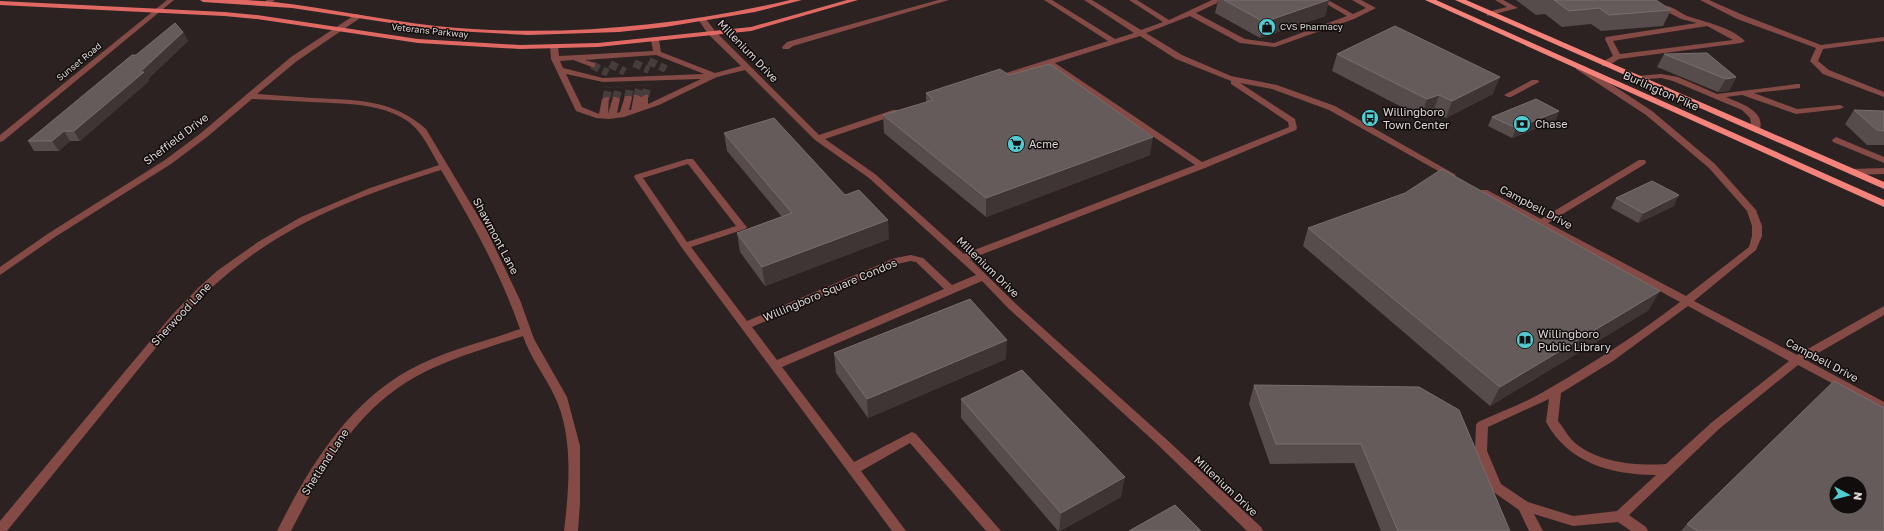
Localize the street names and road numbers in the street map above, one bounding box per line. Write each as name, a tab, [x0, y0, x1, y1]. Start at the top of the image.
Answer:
street label: Millenium Drive	[715, 17, 781, 85]
street label: Veterans Parkway	[391, 21, 469, 40]
street label: Sunset Road	[54, 40, 103, 83]
street label: Burlington Pike	[1621, 68, 1701, 113]
street label: Sheffield Drive	[141, 110, 211, 167]
street label: Campbell Drive	[1498, 182, 1575, 231]
street label: Shawmont Lane	[471, 195, 522, 276]
street label: Millenium Drive	[954, 234, 1022, 300]
street label: Willingboro Square Condos	[761, 255, 899, 324]
street label: Sherwood Lane	[148, 279, 213, 348]
street label: Campbell Drive	[1784, 335, 1861, 384]
street label: Shetland Lane	[298, 426, 351, 497]
street label: Millenium Drive	[1192, 453, 1261, 518]

